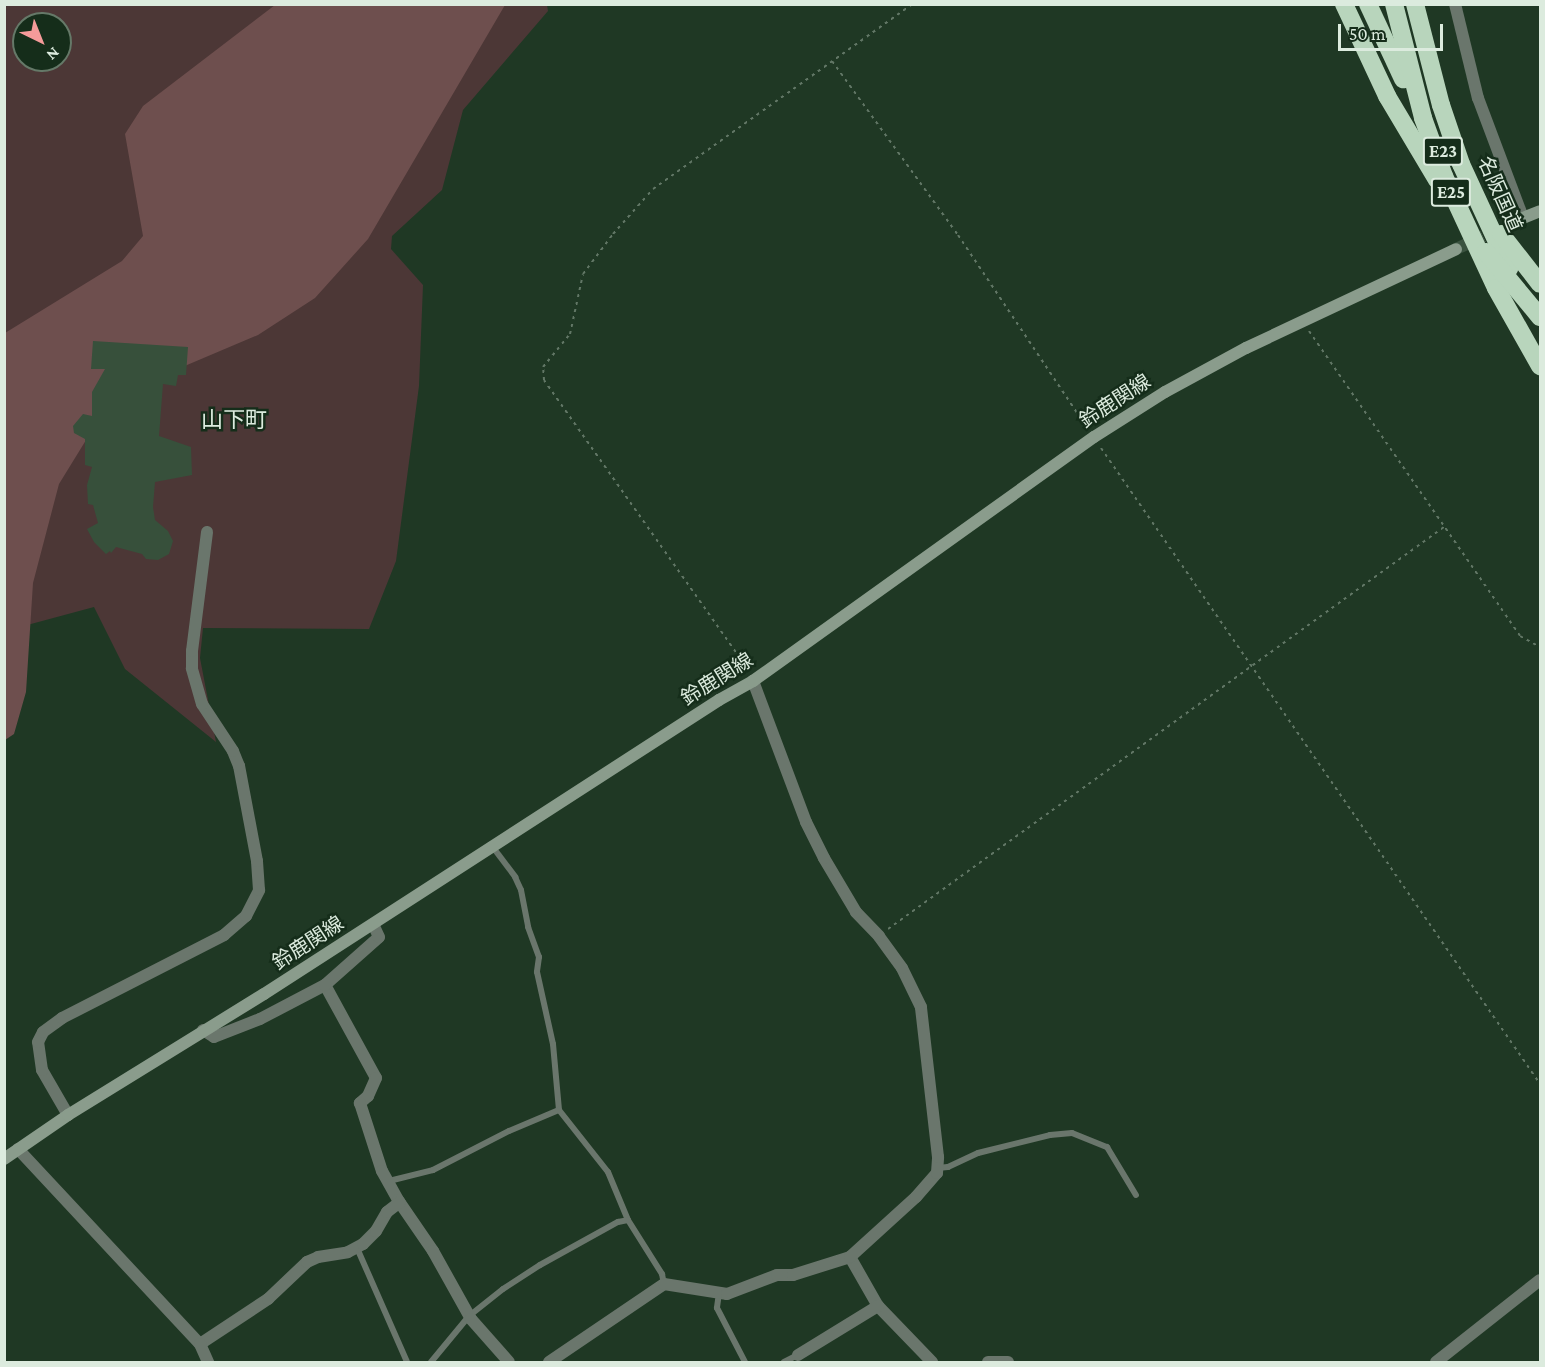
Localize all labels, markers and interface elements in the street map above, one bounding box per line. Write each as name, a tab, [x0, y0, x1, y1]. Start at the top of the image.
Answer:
north arrow	[12, 12, 72, 72]
scale bar	[1341, 12, 1446, 50]
text: 50 m	[1349, 24, 1386, 44]
text: N	[43, 44, 63, 64]
road number: E23	[1422, 136, 1464, 166]
street label: 名阪国道	[1473, 153, 1527, 235]
road number: E25	[1430, 177, 1472, 207]
street label: 鈴鹿関線	[1075, 369, 1155, 433]
district label: 山下町	[201, 407, 267, 433]
street label: 鈴鹿関線	[677, 648, 757, 710]
street label: 鈴鹿関線	[268, 911, 348, 975]

